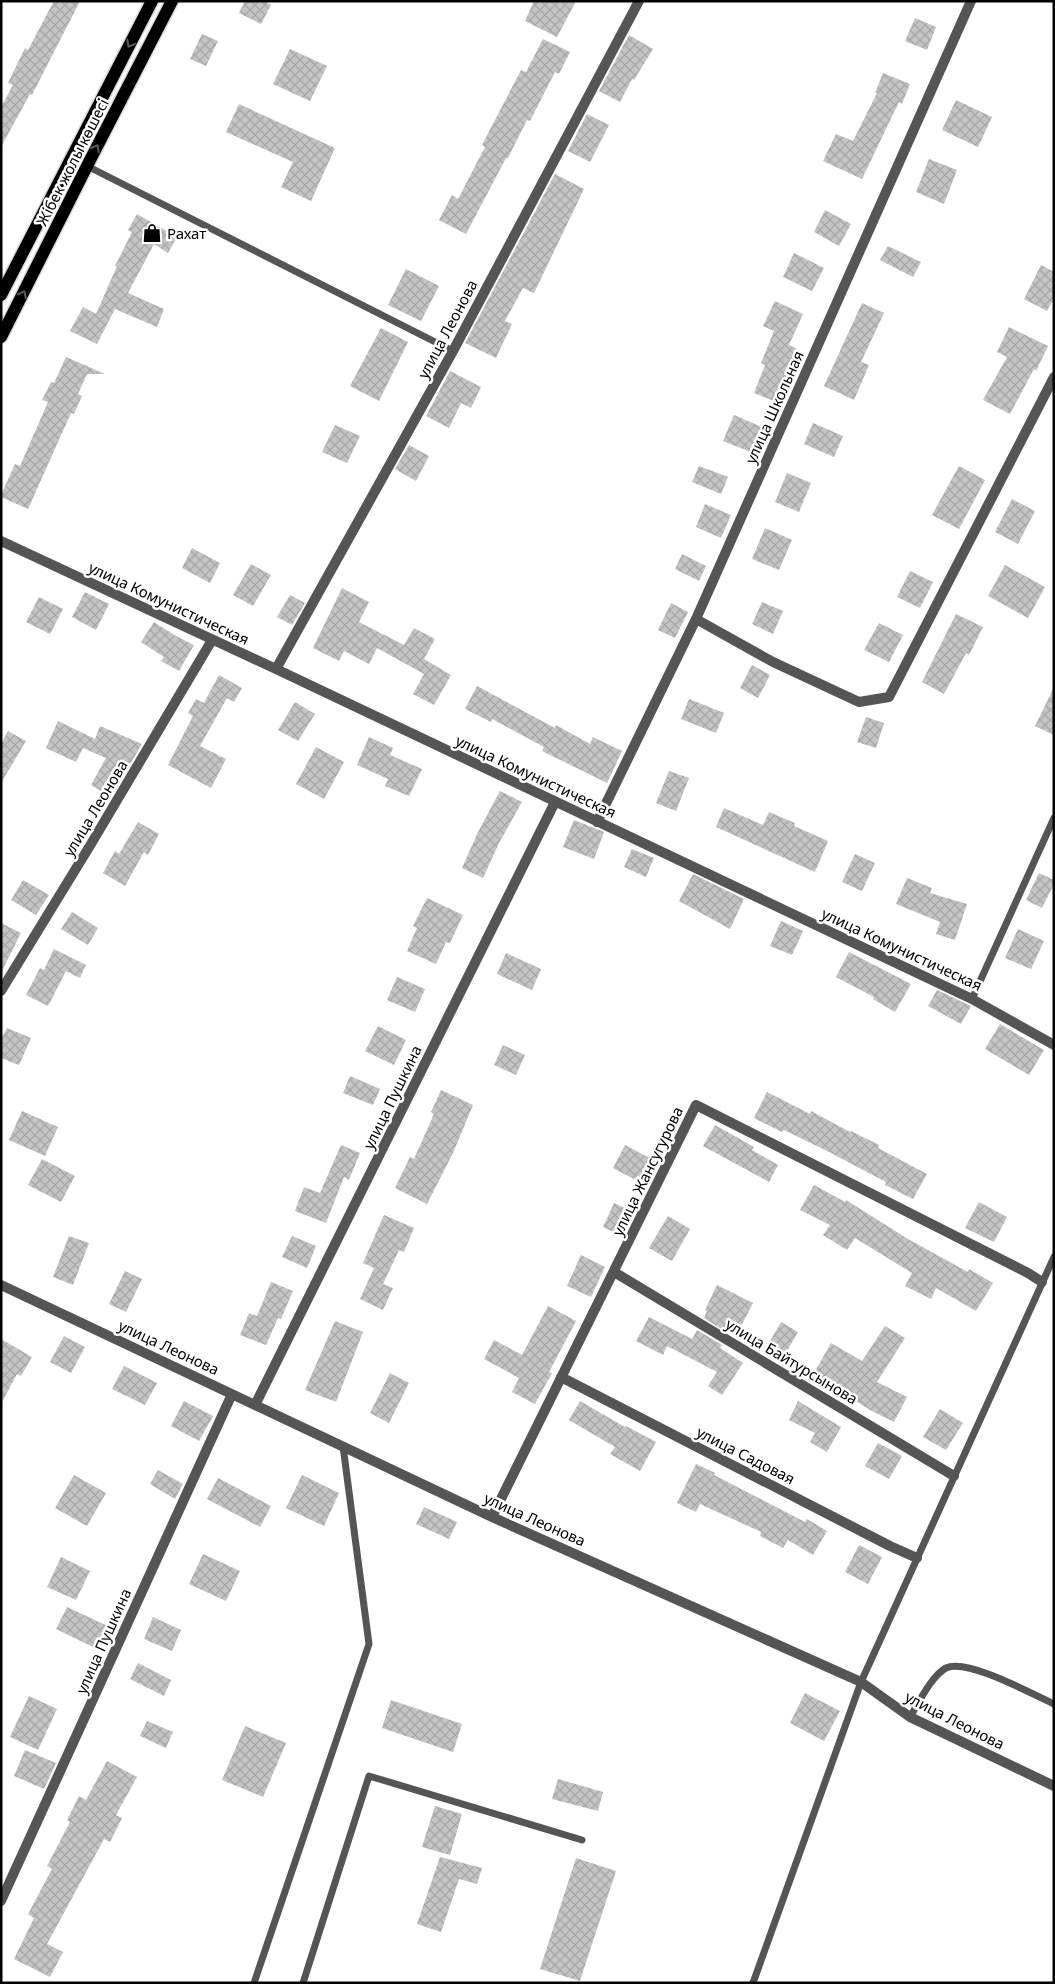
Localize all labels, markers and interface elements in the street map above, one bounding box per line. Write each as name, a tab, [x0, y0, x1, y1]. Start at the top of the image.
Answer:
one-way arrow	[126, 39, 136, 48]
street label: Жібек жолы көшесі	[31, 95, 113, 229]
one-way arrow	[90, 145, 100, 154]
shop icon: Рахат	[141, 222, 163, 244]
place label: Рахат	[167, 223, 206, 243]
street label: улица Леонова	[413, 276, 481, 382]
one-way arrow	[17, 290, 27, 299]
street label: улица Школьная	[740, 347, 808, 467]
street label: улица Комунистическая	[86, 557, 252, 649]
street label: улица Комунистическая	[453, 730, 619, 822]
street label: улица Леонова	[58, 756, 132, 860]
street label: улица Комунистическая	[819, 903, 985, 995]
street label: улица Пушкина	[358, 1042, 426, 1152]
street label: улица Жансугурова	[607, 1103, 687, 1239]
street label: улица Байтурсынова	[722, 1314, 862, 1408]
street label: улица Леонова	[115, 1315, 223, 1379]
street label: улица Садовая	[693, 1422, 799, 1488]
street label: улица Леонова	[481, 1488, 589, 1550]
street label: улица Пушкина	[71, 1585, 135, 1697]
street label: улица Леонова	[902, 1686, 1008, 1754]

